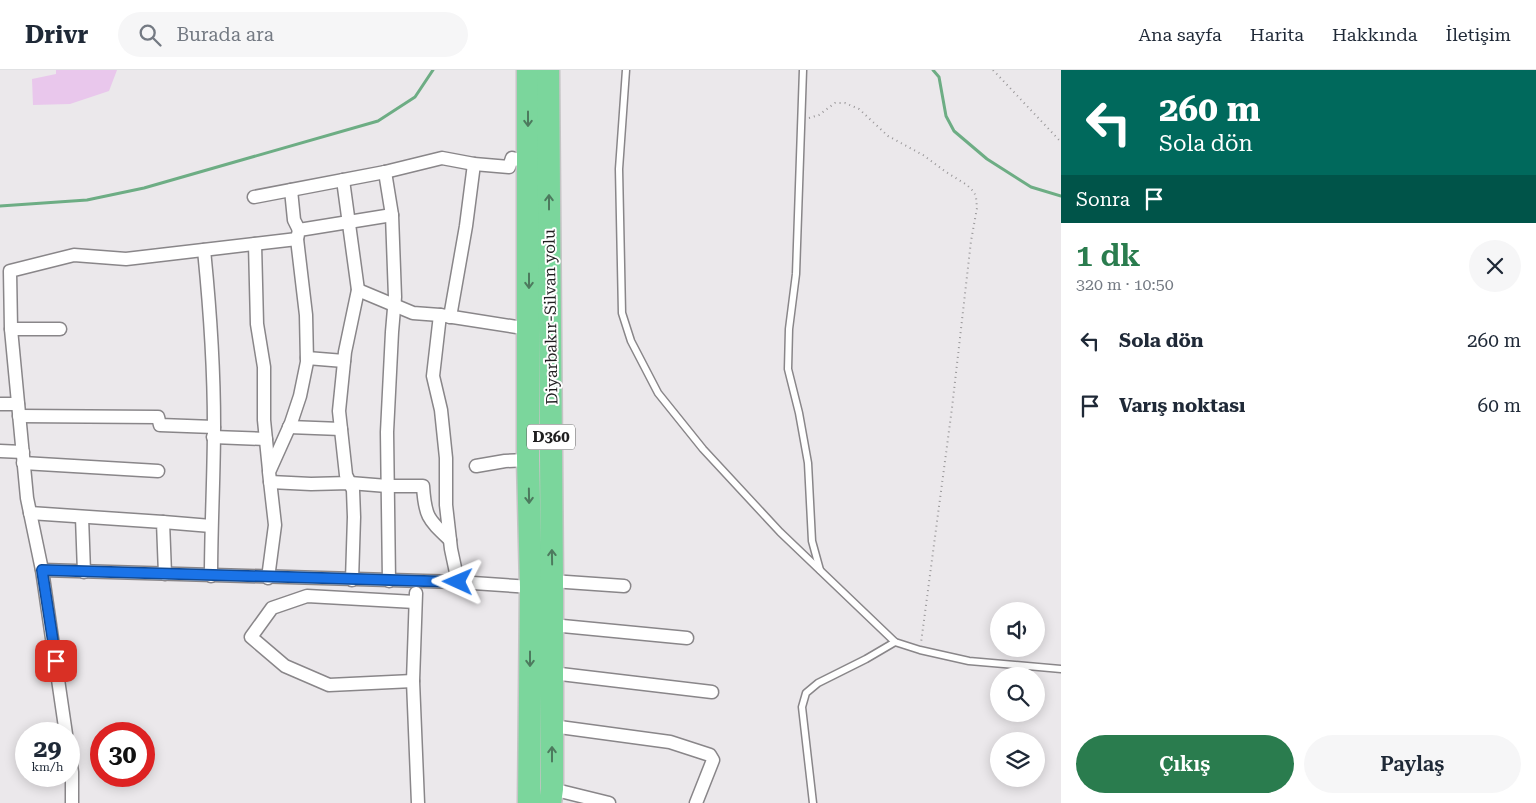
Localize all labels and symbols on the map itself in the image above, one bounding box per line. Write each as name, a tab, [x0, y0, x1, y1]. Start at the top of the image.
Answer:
one-way arrow	[524, 110, 533, 126]
one-way arrow	[544, 194, 554, 210]
street label: Diyarbakır-Silvan yolu	[539, 229, 562, 405]
one-way arrow	[524, 272, 534, 289]
road number: D360	[527, 424, 575, 450]
one-way arrow	[524, 488, 533, 504]
one-way arrow	[547, 549, 557, 566]
position arrow	[431, 555, 483, 607]
pin	[35, 640, 77, 682]
one-way arrow	[525, 650, 535, 666]
speed limit sign: 30	[90, 722, 155, 787]
one-way arrow	[547, 747, 557, 763]

